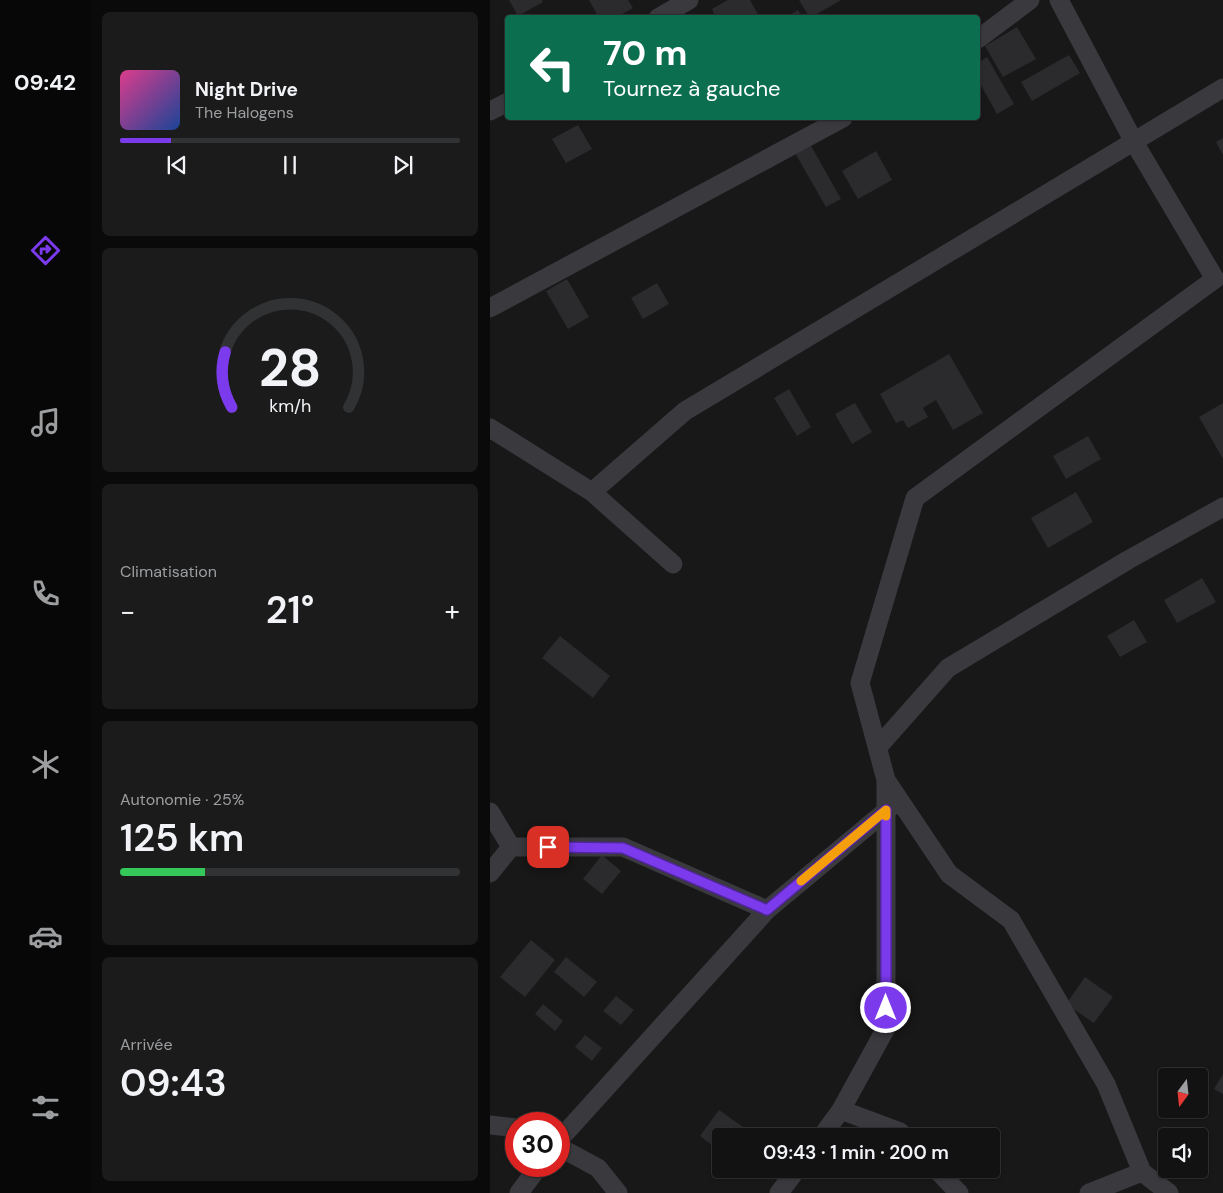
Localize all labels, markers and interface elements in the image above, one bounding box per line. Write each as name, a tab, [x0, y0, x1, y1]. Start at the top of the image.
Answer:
text: 70 m	[603, 30, 687, 76]
icon: left	[520, 35, 585, 100]
text: 09:42	[14, 68, 76, 97]
text: Tournez à gauche	[603, 74, 781, 103]
text: Night Drive	[195, 77, 298, 102]
text: The Halogens	[195, 102, 294, 123]
icon: previous	[163, 151, 191, 179]
icon: pause	[276, 151, 304, 179]
icon: next	[389, 151, 417, 179]
icon: directions	[28, 233, 63, 268]
text: 28	[259, 334, 321, 402]
text: km/h	[269, 394, 311, 418]
icon: music	[28, 405, 63, 440]
text: Climatisation	[120, 561, 217, 582]
icon: phone	[28, 576, 63, 611]
text: 21°	[266, 585, 314, 635]
text: −	[120, 593, 135, 630]
text: +	[445, 593, 460, 630]
icon: climate	[28, 747, 63, 782]
text: Autonomie · 25%	[120, 789, 244, 810]
text: 125 km	[120, 813, 244, 863]
pin	[527, 826, 569, 868]
icon: arrive	[534, 833, 562, 861]
icon: car	[28, 919, 63, 954]
position arrow	[859, 981, 911, 1033]
text: Arrivée	[120, 1034, 173, 1055]
text: 09:43	[120, 1058, 227, 1108]
north arrow	[1158, 1068, 1208, 1118]
map controls	[1158, 1068, 1208, 1178]
icon: filters	[28, 1090, 63, 1125]
speed limit sign: 30	[505, 1112, 570, 1177]
button: sound	[1158, 1128, 1208, 1178]
text: 09:43 · 1 min · 200 m	[763, 1140, 949, 1165]

